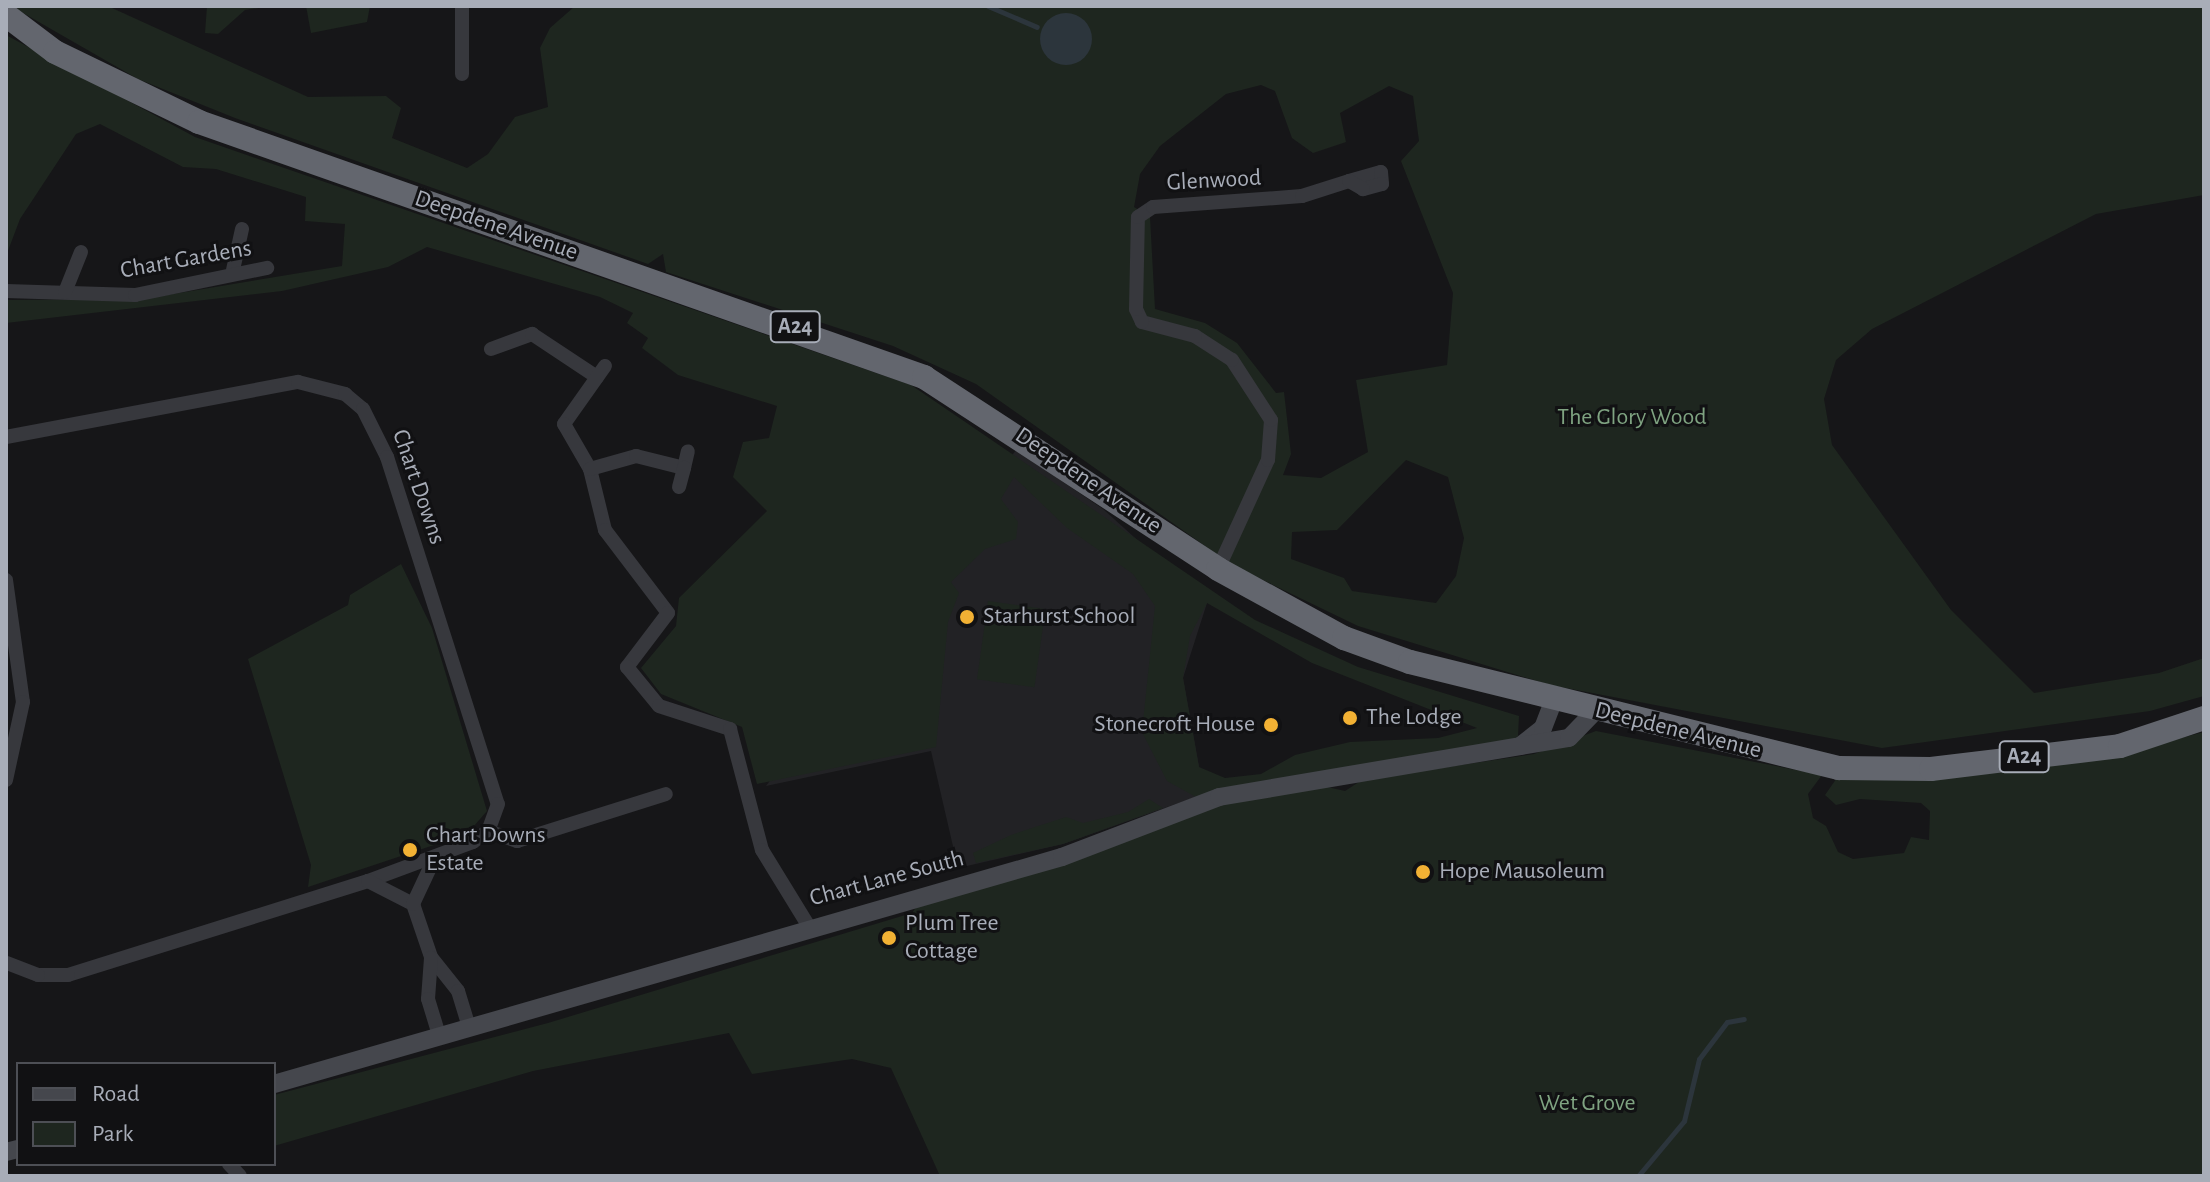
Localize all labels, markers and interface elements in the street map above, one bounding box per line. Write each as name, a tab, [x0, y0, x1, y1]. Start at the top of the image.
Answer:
street label: Glenwood	[1166, 164, 1262, 198]
street label: Deepdene Avenue	[411, 185, 581, 267]
street label: Chart Gardens	[118, 234, 254, 286]
road number: A24	[769, 309, 821, 345]
park label: The Glory Wood	[1557, 404, 1707, 432]
street label: Deepdene Avenue	[1009, 421, 1167, 541]
street label: Chart Downs	[385, 426, 451, 548]
place label: Starhurst School	[983, 603, 1135, 631]
marker: Starhurst School	[958, 608, 976, 626]
street label: Deepdene Avenue	[1592, 696, 1764, 766]
place label: The Lodge	[1366, 704, 1462, 732]
marker: The Lodge	[1341, 709, 1359, 727]
place label: Stonecroft House	[1094, 711, 1255, 739]
marker: Stonecroft House	[1262, 716, 1280, 734]
road number: A24	[1998, 739, 2050, 775]
place label: Chart Downs Estate	[426, 822, 546, 878]
marker: Chart Downs Estate	[401, 841, 419, 859]
street label: Chart Lane South	[807, 845, 967, 913]
place label: Hope Mausoleum	[1439, 858, 1605, 886]
marker: Hope Mausoleum	[1414, 863, 1432, 881]
place label: Plum Tree Cottage	[905, 910, 999, 966]
marker: Plum Tree Cottage	[880, 929, 898, 947]
legend	[16, 1062, 276, 1166]
text: Road	[92, 1082, 140, 1106]
park label: Wet Grove	[1538, 1090, 1636, 1118]
text: Park	[92, 1122, 133, 1146]

